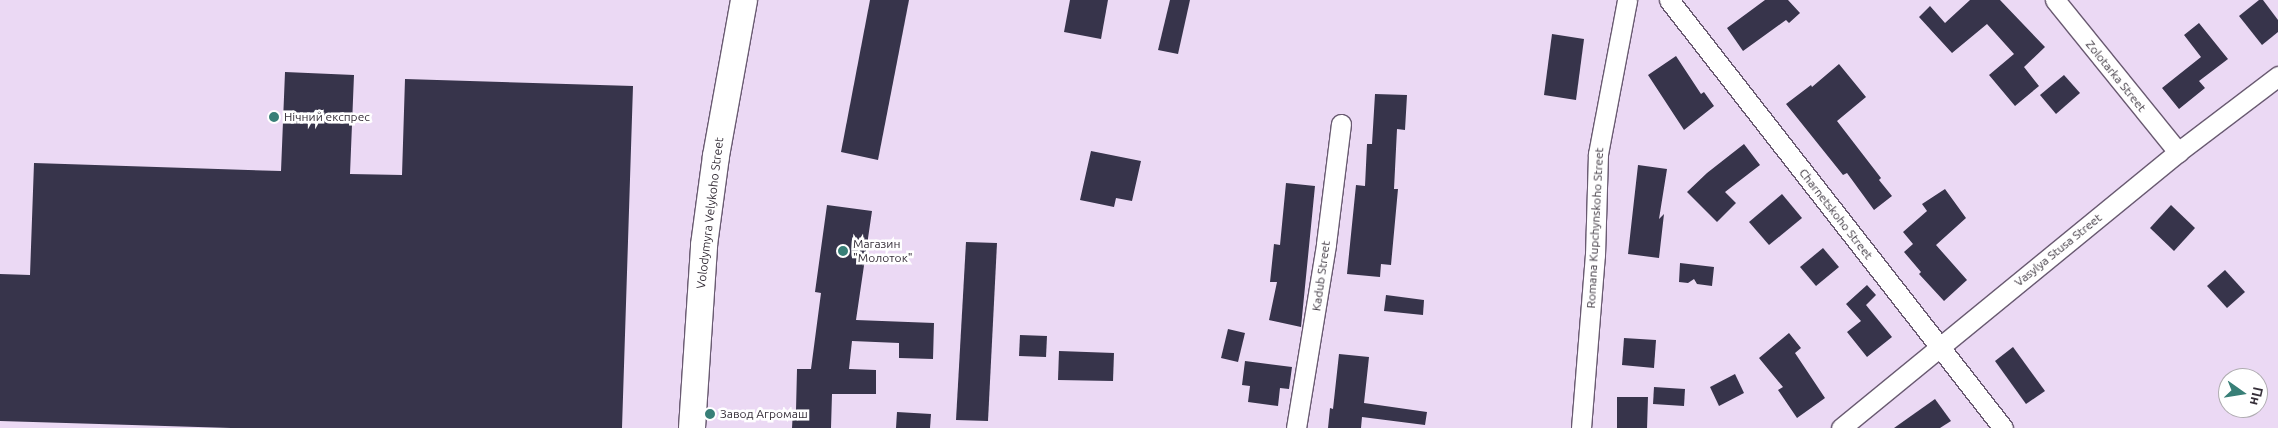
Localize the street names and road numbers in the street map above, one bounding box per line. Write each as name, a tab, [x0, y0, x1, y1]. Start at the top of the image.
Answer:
street label: Zolotarka Street	[2083, 37, 2149, 115]
street label: Volodymyra Velykoho Street	[694, 136, 726, 290]
street label: Romana Kupchynskoho Street	[1584, 147, 1606, 309]
street label: Charnetskoho Street	[1796, 166, 1876, 262]
street label: Vasylya Stusa Street	[2012, 210, 2104, 290]
street label: Kadub Street	[1309, 240, 1333, 312]

